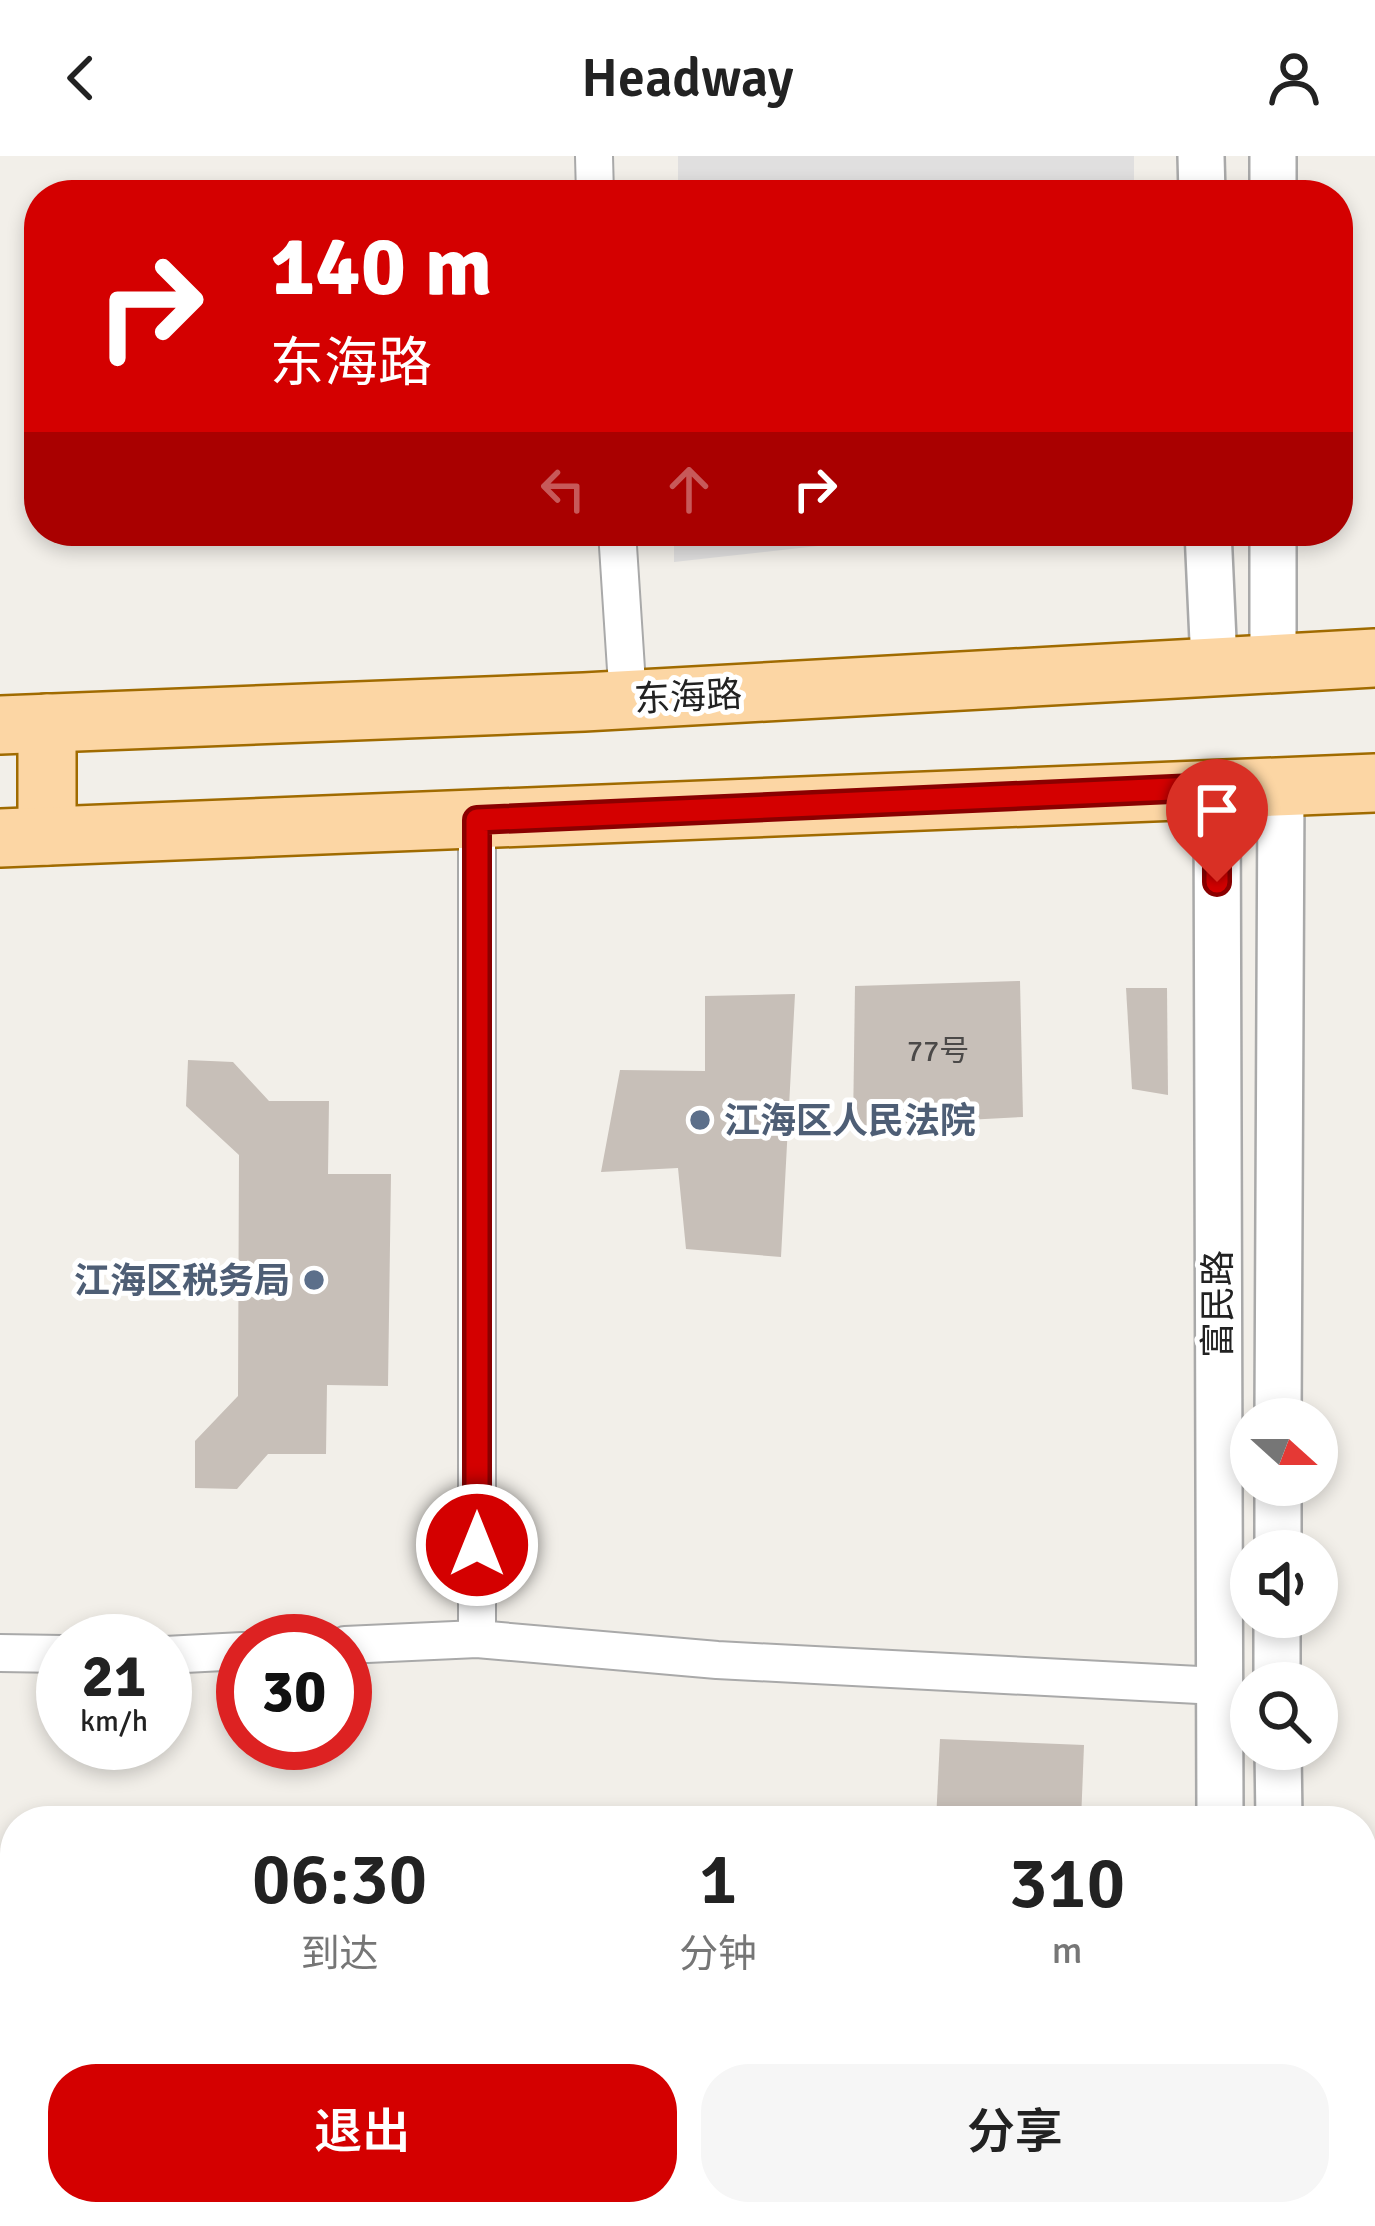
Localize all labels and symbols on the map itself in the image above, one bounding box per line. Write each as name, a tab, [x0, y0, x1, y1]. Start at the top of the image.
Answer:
street label: 东海路	[633, 672, 743, 723]
pin	[1166, 759, 1268, 882]
house number: 77号	[907, 1033, 969, 1070]
place label: 江海区人民法院	[724, 1099, 976, 1144]
marker: 江海区人民法院	[687, 1107, 713, 1133]
street label: 富民路	[1196, 1250, 1241, 1358]
place label: 江海区税务局	[74, 1259, 290, 1304]
marker: 江海区税务局	[301, 1267, 327, 1293]
north arrow	[1230, 1398, 1338, 1506]
position arrow	[414, 1482, 540, 1608]
speed limit sign: 30	[216, 1614, 372, 1770]

